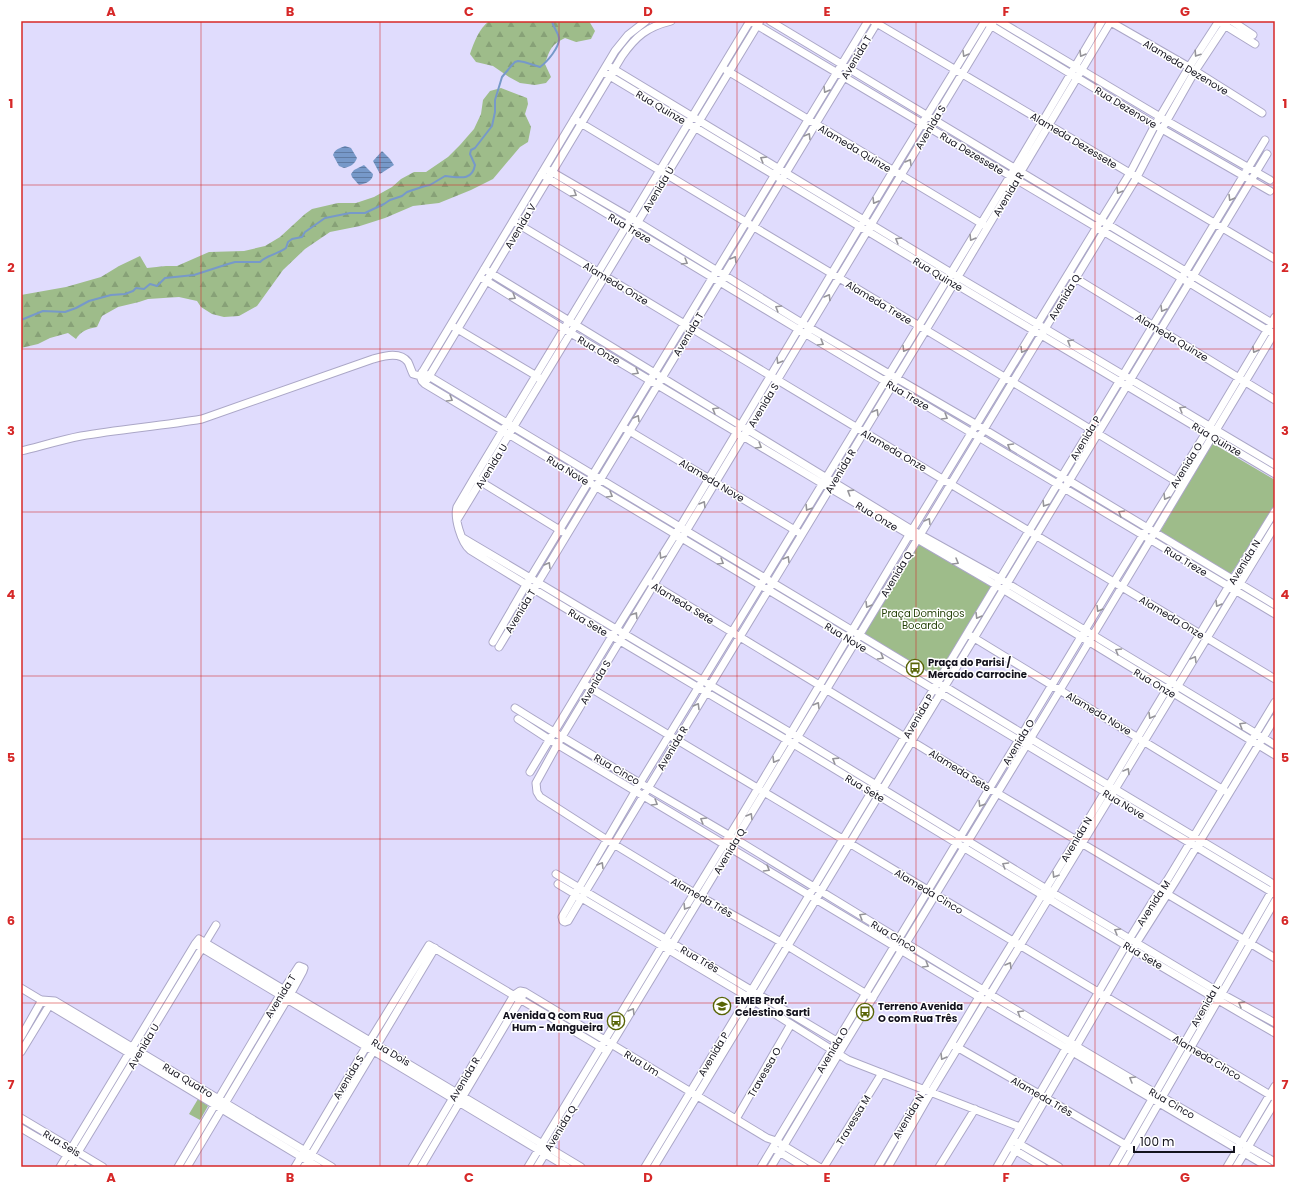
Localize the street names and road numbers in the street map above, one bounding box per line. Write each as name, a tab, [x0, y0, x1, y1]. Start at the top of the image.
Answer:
street label: Avenida T	[837, 32, 876, 82]
street label: Alameda Dezenove	[1140, 36, 1231, 99]
street label: Rua Dezenove	[1092, 83, 1160, 132]
street label: Rua Quinze	[633, 87, 689, 128]
street label: Avenida S	[911, 102, 950, 152]
street label: Alameda Dezessete	[1027, 108, 1120, 172]
street label: Alameda Quinze	[816, 121, 894, 176]
street label: Rua Dezessete	[937, 128, 1007, 179]
street label: Avenida U	[639, 164, 678, 215]
street label: Avenida R	[989, 169, 1028, 219]
street label: Avenida V	[501, 201, 540, 252]
street label: Rua Treze	[605, 210, 654, 247]
street label: Rua Quinze	[910, 254, 966, 295]
street label: Alameda Onze	[580, 258, 651, 309]
street label: Avenida Q	[1045, 271, 1084, 323]
street label: Alameda Treze	[843, 277, 915, 328]
street label: Avenida T	[669, 309, 708, 359]
street label: Alameda Quinze	[1133, 310, 1211, 365]
street label: Rua Onze	[575, 332, 623, 369]
street label: Rua Treze	[883, 377, 932, 414]
street label: Avenida S	[744, 380, 783, 430]
street label: Avenida P	[1066, 413, 1105, 463]
street label: Rua Quinze	[1189, 419, 1245, 460]
street label: Alameda Onze	[858, 426, 929, 475]
street label: Avenida O	[1166, 439, 1206, 491]
street label: Avenida U	[472, 441, 511, 492]
street label: Avenida R	[821, 446, 860, 496]
street label: Rua Nove	[544, 452, 592, 489]
street label: Alameda Nove	[676, 455, 747, 506]
street label: Rua Onze	[853, 498, 901, 535]
street label: Avenida N	[1225, 537, 1264, 588]
street label: Rua Treze	[1161, 543, 1210, 580]
street label: Avenida Q	[877, 548, 916, 600]
street label: Alameda Sete	[649, 579, 717, 628]
street label: Avenida T	[501, 586, 540, 636]
street label: Alameda Onze	[1136, 592, 1207, 643]
street label: Rua Sete	[565, 605, 610, 640]
street label: Rua Nove	[822, 619, 870, 656]
street label: Avenida S	[576, 657, 615, 707]
street label: Rua Onze	[1131, 665, 1179, 702]
street label: Alameda Nove	[1063, 688, 1134, 739]
street label: Avenida P	[899, 691, 938, 741]
street label: Avenida O	[999, 716, 1038, 768]
street label: Avenida R	[653, 723, 692, 773]
street label: Alameda Sete	[926, 745, 994, 795]
street label: Rua Cinco	[591, 750, 643, 789]
street label: Rua Sete	[842, 771, 887, 806]
street label: Rua Nove	[1100, 786, 1148, 823]
street label: Avenida N	[1057, 814, 1096, 865]
street label: Avenida Q	[710, 825, 749, 877]
street label: Alameda Cinco	[892, 865, 966, 918]
street label: Alameda Três	[668, 874, 735, 921]
street label: Avenida M	[1133, 877, 1174, 929]
street label: Rua Cinco	[868, 917, 919, 956]
street label: Rua Sete	[1120, 938, 1165, 973]
street label: Rua Três	[678, 942, 722, 977]
street label: Avenida T	[261, 971, 300, 1021]
street label: Avenida L	[1187, 980, 1224, 1030]
street label: Avenida U	[124, 1021, 163, 1072]
street label: Avenida O	[813, 1024, 852, 1076]
street label: Avenida P	[694, 1029, 733, 1079]
street label: Alameda Cinco	[1170, 1031, 1244, 1084]
street label: Rua Dois	[368, 1035, 413, 1070]
street label: Travessa O	[744, 1044, 785, 1100]
street label: Rua Um	[621, 1047, 662, 1080]
street label: Avenida S	[329, 1052, 368, 1102]
street label: Avenida R	[445, 1054, 484, 1104]
street label: Rua Quatro	[160, 1059, 216, 1101]
street label: Alameda Três	[1008, 1073, 1075, 1120]
street label: Rua Cinco	[1146, 1084, 1198, 1123]
street label: Avenida N	[889, 1091, 928, 1142]
street label: Travessa M	[833, 1092, 874, 1148]
street label: Avenida Q	[541, 1102, 580, 1154]
street label: Rua Seis	[40, 1126, 83, 1161]

